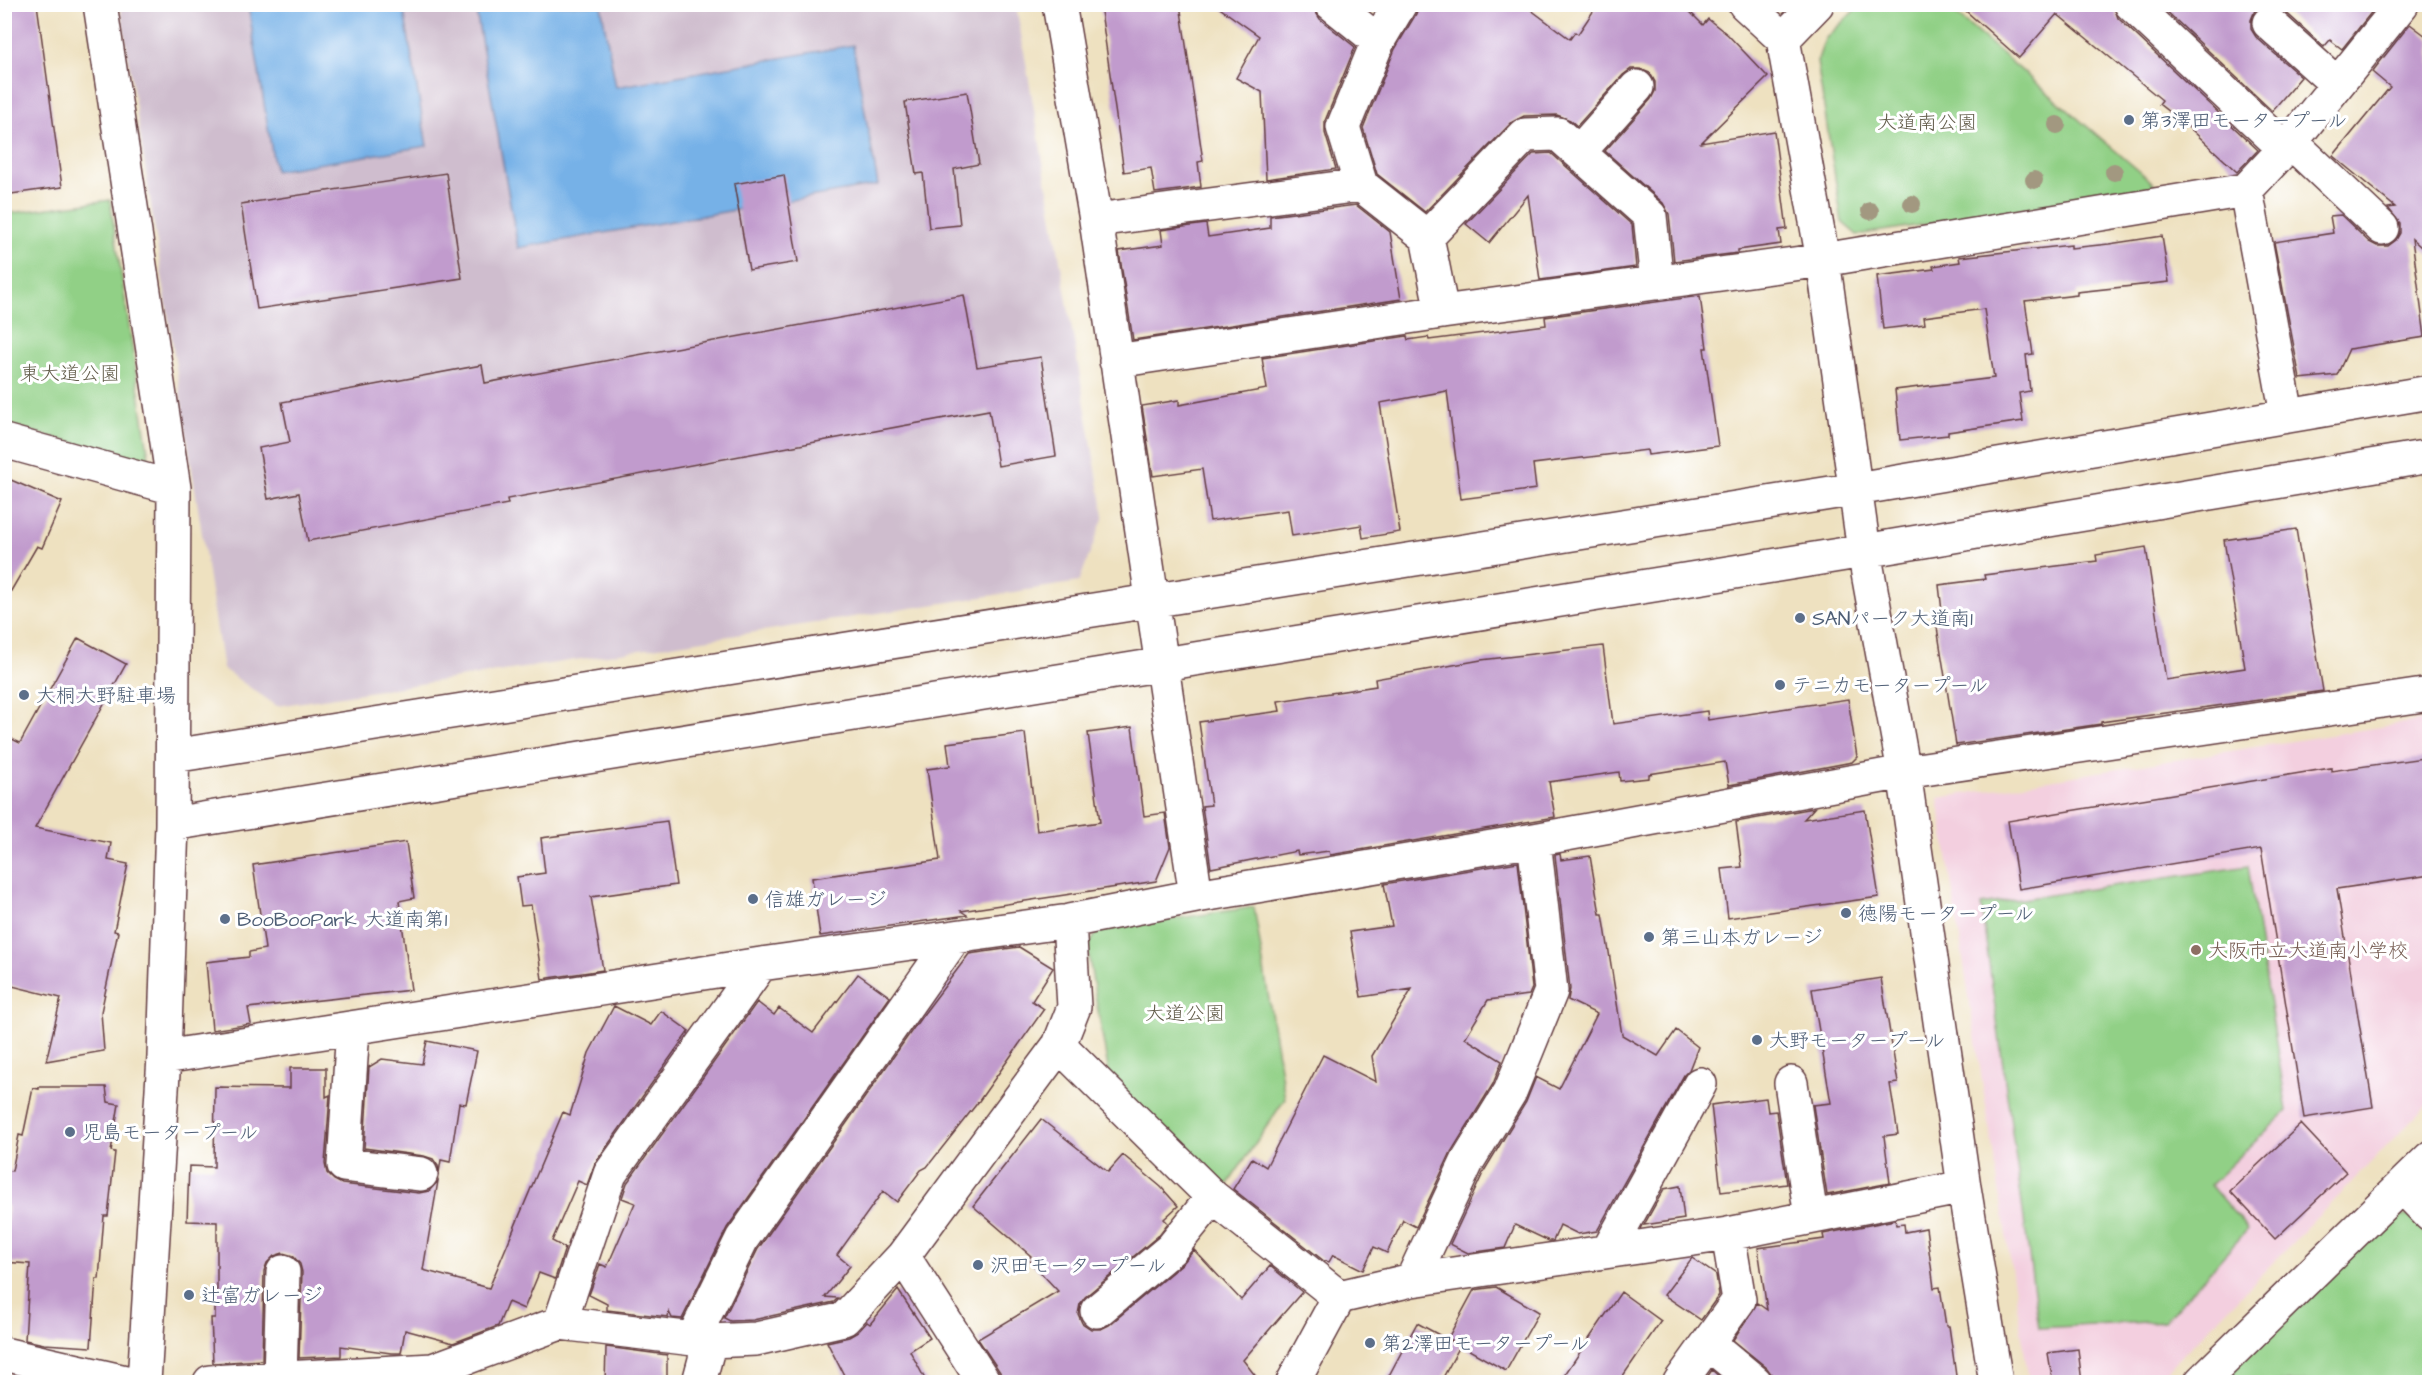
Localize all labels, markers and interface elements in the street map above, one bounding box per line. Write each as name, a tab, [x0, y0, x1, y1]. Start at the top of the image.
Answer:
place label: 第3澤田モータープール	[2141, 107, 2348, 135]
park label: 大道南公園	[1877, 109, 1977, 137]
marker: 第3澤田モータープール	[2122, 113, 2136, 127]
park label: 東大道公園	[20, 360, 120, 388]
place label: SANパーク大道南1	[1812, 605, 1973, 633]
marker: SANパーク大道南1	[1793, 611, 1807, 625]
place label: テニカモータープール	[1792, 672, 1988, 700]
marker: テニカモータープール	[1773, 678, 1787, 692]
place label: 大桐大野駐車場	[36, 682, 176, 710]
marker: 大桐大野駐車場	[17, 688, 31, 702]
place label: 信雄ガレージ	[765, 886, 886, 914]
marker: 信雄ガレージ	[746, 892, 760, 906]
place label: 徳陽モータープール	[1858, 900, 2034, 928]
place label: BooBooPark 大道南第1	[237, 906, 448, 934]
marker: 徳陽モータープール	[1839, 906, 1853, 920]
marker: BooBooPark 大道南第1	[218, 912, 232, 926]
place label: 第三山本ガレージ	[1661, 924, 1822, 952]
marker: 第三山本ガレージ	[1642, 930, 1656, 944]
place label: 大阪市立大道南小学校	[2208, 937, 2408, 965]
marker: 大阪市立大道南小学校	[2189, 943, 2203, 957]
park label: 大道公園	[1145, 1000, 1225, 1028]
place label: 大野モータープール	[1769, 1027, 1945, 1055]
marker: 大野モータープール	[1750, 1033, 1764, 1047]
place label: 児島モータープール	[82, 1119, 258, 1147]
marker: 児島モータープール	[63, 1125, 77, 1139]
place label: 沢田モータープール	[990, 1252, 1166, 1280]
marker: 沢田モータープール	[971, 1258, 985, 1272]
place label: 辻富ガレージ	[201, 1282, 322, 1310]
marker: 辻富ガレージ	[182, 1288, 196, 1302]
place label: 第2澤田モータープール	[1382, 1330, 1590, 1358]
marker: 第2澤田モータープール	[1363, 1336, 1377, 1350]

